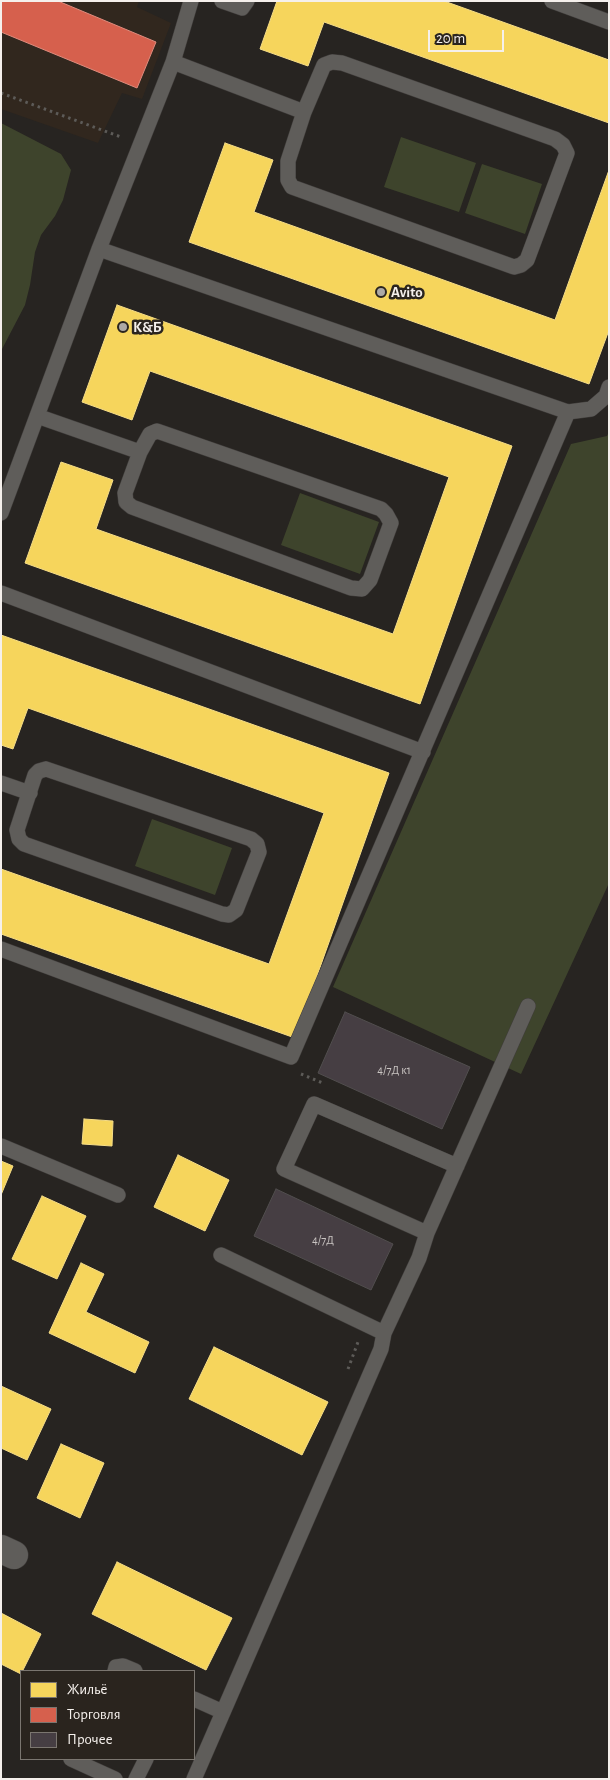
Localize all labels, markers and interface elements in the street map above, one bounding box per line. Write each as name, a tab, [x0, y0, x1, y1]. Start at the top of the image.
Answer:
scale bar	[430, 20, 506, 52]
text: 20 m	[436, 31, 465, 46]
place label: Avito	[391, 283, 423, 301]
marker: Avito	[375, 286, 387, 298]
place label: К&Б	[133, 318, 162, 336]
marker: К&Б	[117, 321, 129, 333]
house number: 4/7Д к1	[377, 1063, 411, 1077]
house number: 4/7Д	[312, 1233, 334, 1247]
legend	[20, 1670, 195, 1760]
text: Жильё	[67, 1682, 107, 1697]
text: Торговля	[67, 1707, 121, 1722]
text: Прочее	[67, 1732, 113, 1747]

